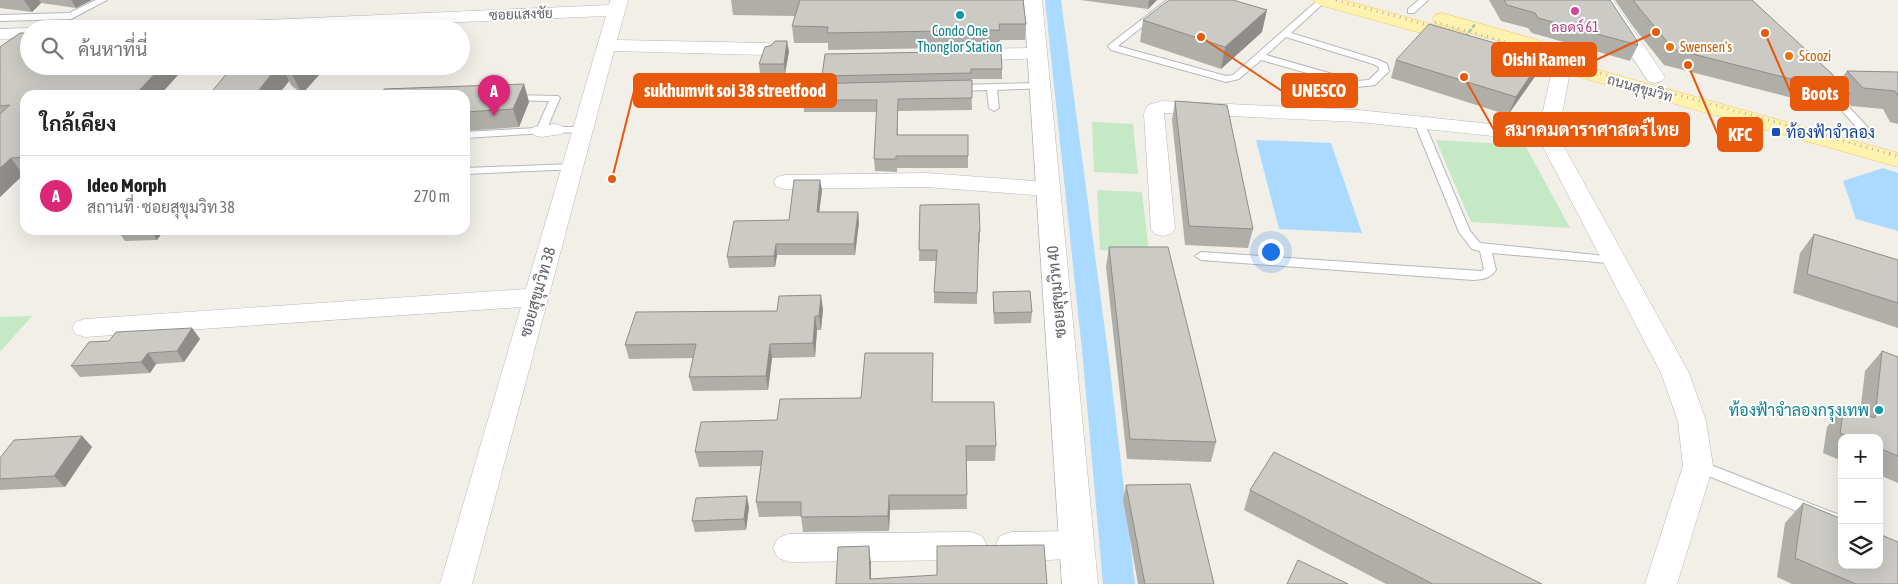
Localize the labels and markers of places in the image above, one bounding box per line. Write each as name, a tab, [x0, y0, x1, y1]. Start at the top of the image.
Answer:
marker: ลอดจ์ 61	[1569, 5, 1581, 17]
marker: Condo One Thonglor Station	[954, 9, 966, 21]
place label: ลอดจ์ 61	[1551, 18, 1599, 35]
place label: Condo One Thonglor Station	[917, 23, 1003, 55]
place label: Swensen's	[1680, 39, 1732, 55]
marker: Swensen's	[1664, 41, 1676, 53]
callout: Oishi Ramen	[1492, 43, 1596, 76]
place label: Scoozi	[1799, 48, 1831, 64]
marker: Scoozi	[1783, 50, 1795, 62]
callout: sukhumvit soi 38 streetfood	[634, 74, 836, 107]
callout: UNESCO	[1282, 74, 1357, 107]
pin: A	[478, 75, 510, 116]
callout: Boots	[1791, 77, 1848, 110]
callout: สมาคมดาราศาสตร์ไทย	[1494, 113, 1689, 146]
callout: KFC	[1718, 118, 1762, 151]
place label: ท้องฟ้าจำลอง	[1786, 122, 1875, 141]
marker: ท้องฟ้าจำลอง	[1770, 126, 1782, 138]
place label: ท้องฟ้าจำลองกรุงเทพ	[1729, 400, 1869, 422]
marker: ท้องฟ้าจำลองกรุงเทพ	[1873, 404, 1885, 416]

